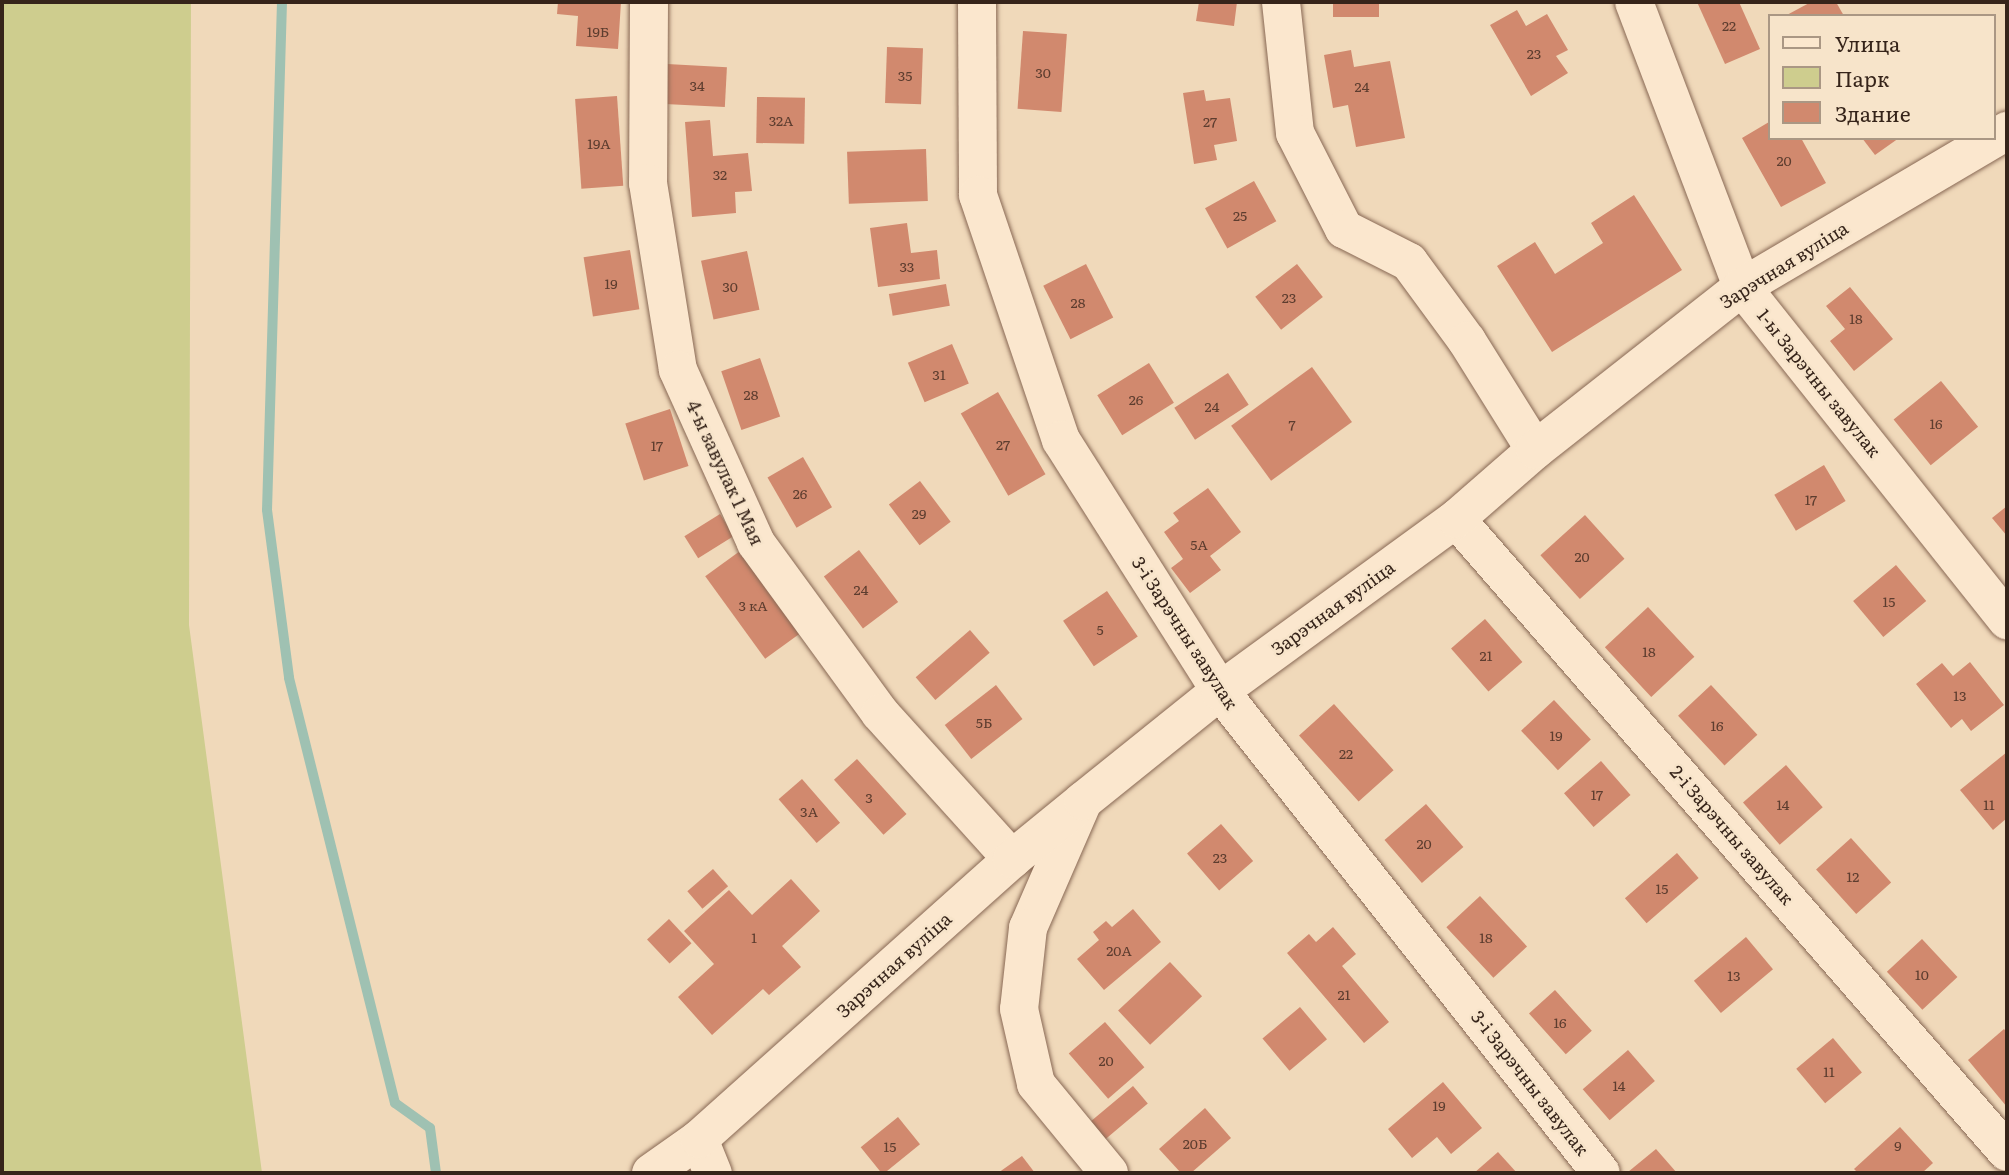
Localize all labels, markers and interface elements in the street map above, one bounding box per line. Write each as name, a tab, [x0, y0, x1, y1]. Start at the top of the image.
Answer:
legend	[1768, 14, 1995, 140]
house number: 22	[1722, 17, 1736, 33]
house number: 19Б	[587, 23, 609, 39]
text: Улица	[1835, 27, 1900, 58]
house number: 23	[1527, 45, 1541, 61]
text: Парк	[1835, 62, 1889, 93]
house number: 30	[1035, 64, 1051, 80]
house number: 35	[898, 67, 912, 83]
house number: 34	[689, 77, 705, 93]
house number: 24	[1355, 78, 1369, 94]
text: Здание	[1835, 97, 1911, 128]
house number: 32А	[769, 112, 793, 128]
house number: 27	[1203, 113, 1217, 129]
house number: 19А	[587, 135, 611, 151]
house number: 20	[1776, 152, 1792, 168]
house number: 32	[713, 166, 727, 182]
house number: 25	[1233, 207, 1247, 223]
street label: Зарэчная вуліца	[1716, 217, 1852, 313]
house number: 33	[900, 258, 914, 274]
house number: 19	[604, 275, 618, 291]
house number: 30	[722, 278, 738, 294]
house number: 23	[1282, 289, 1296, 305]
house number: 28	[1071, 294, 1085, 310]
street label: 1-ы Зарэчны завулак	[1753, 305, 1885, 461]
house number: 18	[1849, 310, 1863, 326]
house number: 31	[932, 366, 946, 382]
house number: 28	[744, 386, 758, 402]
house number: 26	[1129, 391, 1143, 407]
street label: 4-ы завулак 1 Мая	[682, 397, 768, 549]
house number: 24	[1205, 398, 1219, 414]
house number: 16	[1929, 415, 1943, 431]
house number: 7	[1288, 416, 1296, 432]
house number: 27	[996, 436, 1010, 452]
house number: 17	[651, 437, 663, 453]
house number: 26	[793, 485, 807, 501]
house number: 17	[1805, 491, 1817, 507]
house number: 29	[912, 505, 926, 521]
house number: 5А	[1190, 536, 1208, 552]
house number: 20	[1574, 548, 1590, 564]
street label: 3-і Зарэчны завулак	[1128, 553, 1242, 713]
street label: Зарэчная вуліца	[1267, 556, 1399, 660]
house number: 24	[854, 581, 868, 597]
house number: 15	[1883, 593, 1895, 609]
house number: 3 кА	[739, 597, 767, 613]
house number: 5	[1096, 621, 1104, 637]
house number: 18	[1642, 643, 1656, 659]
house number: 21	[1480, 647, 1492, 663]
house number: 13	[1953, 687, 1967, 703]
house number: 5Б	[976, 714, 992, 730]
house number: 16	[1710, 717, 1724, 733]
house number: 19	[1549, 727, 1563, 743]
house number: 22	[1339, 745, 1353, 761]
street label: 2-і Зарэчны завулак	[1666, 761, 1798, 909]
house number: 17	[1591, 786, 1603, 802]
house number: 3	[865, 789, 873, 805]
house number: 14	[1777, 796, 1789, 812]
house number: 11	[1983, 796, 1995, 812]
house number: 3А	[800, 803, 818, 819]
house number: 20	[1416, 835, 1432, 851]
house number: 23	[1213, 849, 1227, 865]
house number: 12	[1847, 868, 1859, 884]
house number: 15	[1656, 880, 1668, 896]
street label: Зарэчная вуліца	[832, 908, 956, 1022]
house number: 1	[751, 929, 757, 945]
house number: 18	[1479, 929, 1493, 945]
house number: 20А	[1106, 942, 1132, 958]
house number: 10	[1915, 966, 1929, 982]
house number: 13	[1727, 967, 1741, 983]
house number: 21	[1338, 986, 1350, 1002]
street label: 3-і Зарэчны завулак	[1467, 1006, 1593, 1160]
house number: 16	[1553, 1014, 1567, 1030]
house number: 20	[1098, 1052, 1114, 1068]
house number: 11	[1823, 1063, 1835, 1079]
house number: 14	[1613, 1077, 1625, 1093]
house number: 19	[1432, 1097, 1446, 1113]
house number: 20Б	[1183, 1135, 1207, 1151]
house number: 9	[1894, 1137, 1902, 1153]
house number: 15	[884, 1138, 896, 1154]

